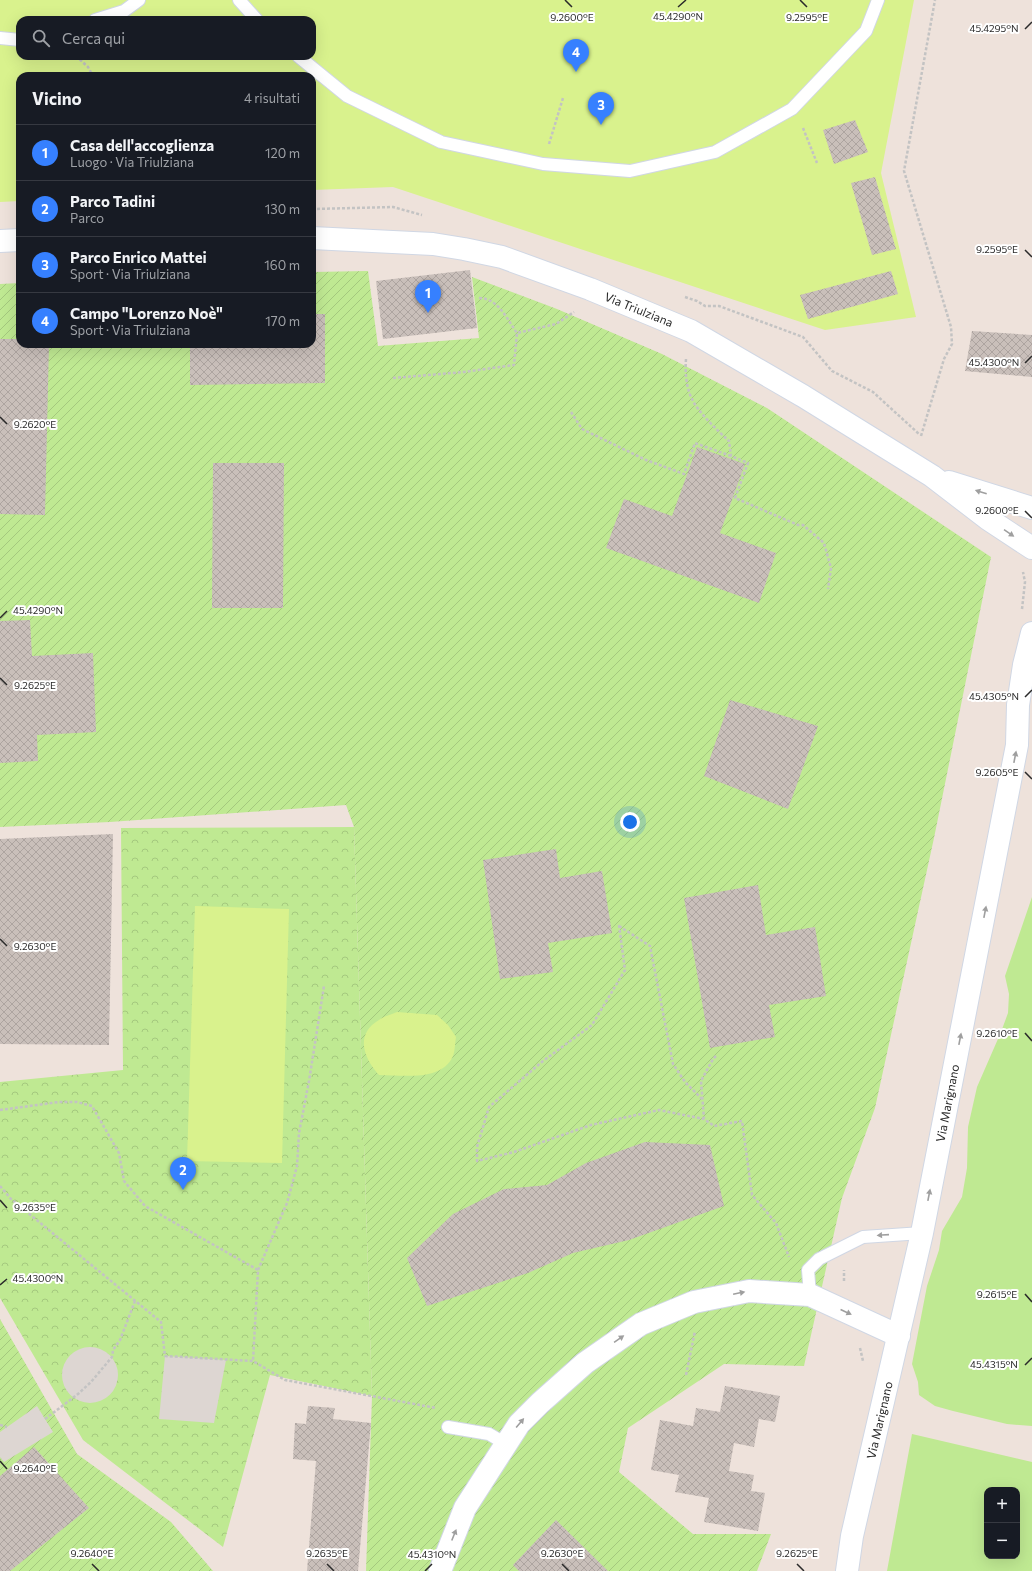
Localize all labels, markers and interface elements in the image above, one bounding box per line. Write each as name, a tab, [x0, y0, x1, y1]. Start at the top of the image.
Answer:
text: 45.4290°N	[653, 10, 703, 22]
text: 9.2600°E	[550, 11, 594, 23]
text: 9.2595°E	[786, 11, 828, 23]
search box	[16, 16, 316, 60]
text: 45.4295°N	[969, 22, 1019, 34]
icon: search	[30, 27, 52, 49]
text: Cerca qui	[62, 29, 125, 47]
pin: 4	[563, 39, 589, 72]
text: Vicino	[32, 88, 82, 109]
text: 4 risultati	[244, 90, 300, 106]
pin: 3	[588, 92, 614, 125]
text: Casa dell'accoglienza	[70, 136, 214, 154]
text: 1	[42, 145, 48, 161]
text: 120 m	[265, 145, 300, 161]
text: Luogo · Via Triulziana	[70, 154, 194, 170]
text: Parco Tadini	[70, 192, 155, 210]
text: 2	[41, 201, 49, 217]
text: 130 m	[265, 201, 300, 217]
text: Parco	[70, 210, 104, 226]
text: 9.2595°E	[976, 243, 1018, 255]
text: Parco Enrico Mattei	[70, 248, 207, 266]
text: 3	[41, 257, 49, 273]
text: 160 m	[264, 257, 300, 273]
text: Sport · Via Triulziana	[70, 266, 190, 282]
pin: 1	[415, 280, 441, 313]
street label: Via Triulziana	[603, 289, 675, 329]
text: Campo "Lorenzo Noè"	[70, 304, 223, 322]
text: 4	[41, 313, 49, 329]
text: 170 m	[265, 313, 300, 329]
text: Sport · Via Triulziana	[70, 322, 190, 338]
text: 45.4300°N	[969, 356, 1019, 368]
text: 9.2620°E	[14, 418, 56, 430]
one-way arrow	[975, 489, 987, 495]
text: 9.2600°E	[975, 504, 1019, 516]
one-way arrow	[1003, 529, 1014, 537]
text: 45.4290°N	[13, 604, 63, 616]
text: 9.2625°E	[14, 679, 56, 691]
text: 45.4305°N	[969, 690, 1019, 702]
one-way arrow	[1012, 751, 1018, 763]
text: 9.2605°E	[976, 766, 1018, 778]
your location	[620, 812, 640, 832]
one-way arrow	[982, 906, 988, 918]
text: 9.2630°E	[14, 940, 56, 952]
text: 9.2610°E	[976, 1027, 1018, 1039]
one-way arrow	[957, 1033, 963, 1046]
street label: Via Marignano	[933, 1063, 961, 1143]
pin: 2	[170, 1157, 196, 1190]
one-way arrow	[927, 1188, 933, 1201]
text: 9.2635°E	[14, 1201, 56, 1213]
one-way arrow	[877, 1232, 889, 1239]
text: 45.4300°N	[13, 1272, 63, 1284]
text: 9.2615°E	[977, 1288, 1017, 1300]
one-way arrow	[733, 1289, 745, 1295]
one-way arrow	[840, 1309, 851, 1315]
one-way arrow	[614, 1335, 624, 1343]
text: 45.4315°N	[970, 1358, 1018, 1370]
street label: Via Marignano	[863, 1380, 895, 1460]
one-way arrow	[516, 1418, 525, 1429]
text: 9.2640°E	[14, 1462, 57, 1474]
map controls	[984, 1487, 1020, 1559]
button: +	[984, 1487, 1020, 1523]
button: −	[984, 1523, 1020, 1559]
one-way arrow	[452, 1528, 458, 1540]
text: 9.2640°E	[71, 1547, 114, 1559]
text: 9.2635°E	[306, 1547, 348, 1559]
text: 9.2630°E	[541, 1547, 583, 1559]
text: 9.2625°E	[776, 1547, 818, 1559]
text: 45.4310°N	[408, 1548, 456, 1560]

